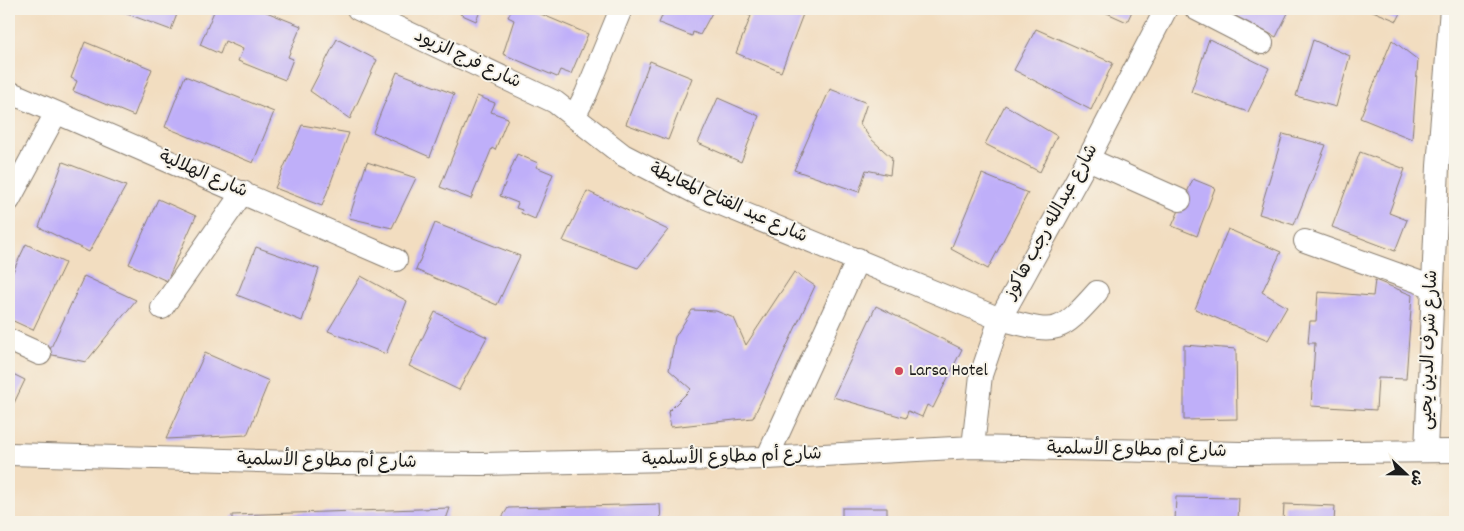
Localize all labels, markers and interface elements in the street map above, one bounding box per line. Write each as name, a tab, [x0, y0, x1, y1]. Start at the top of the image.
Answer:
street label: شارع فرج الزيود	[409, 24, 525, 96]
street label: شارع عبدالله رجب هاكوز	[998, 140, 1105, 306]
street label: شارع الهلالية	[155, 145, 251, 205]
street label: شارع عبد الفتاح المعايطة	[645, 158, 811, 250]
street label: شارع شرف الدين يحيى	[1415, 270, 1445, 430]
place label: Larsa Hotel	[909, 359, 988, 384]
marker: Larsa Hotel	[893, 365, 905, 377]
street label: شارع أم مطاوع الأسلمية	[1047, 435, 1227, 465]
street label: شارع أم مطاوع الأسلمية	[642, 440, 822, 474]
street label: شارع أم مطاوع الأسلمية	[237, 446, 417, 476]
north arrow	[1382, 448, 1432, 498]
text: ش	[1404, 467, 1428, 489]

